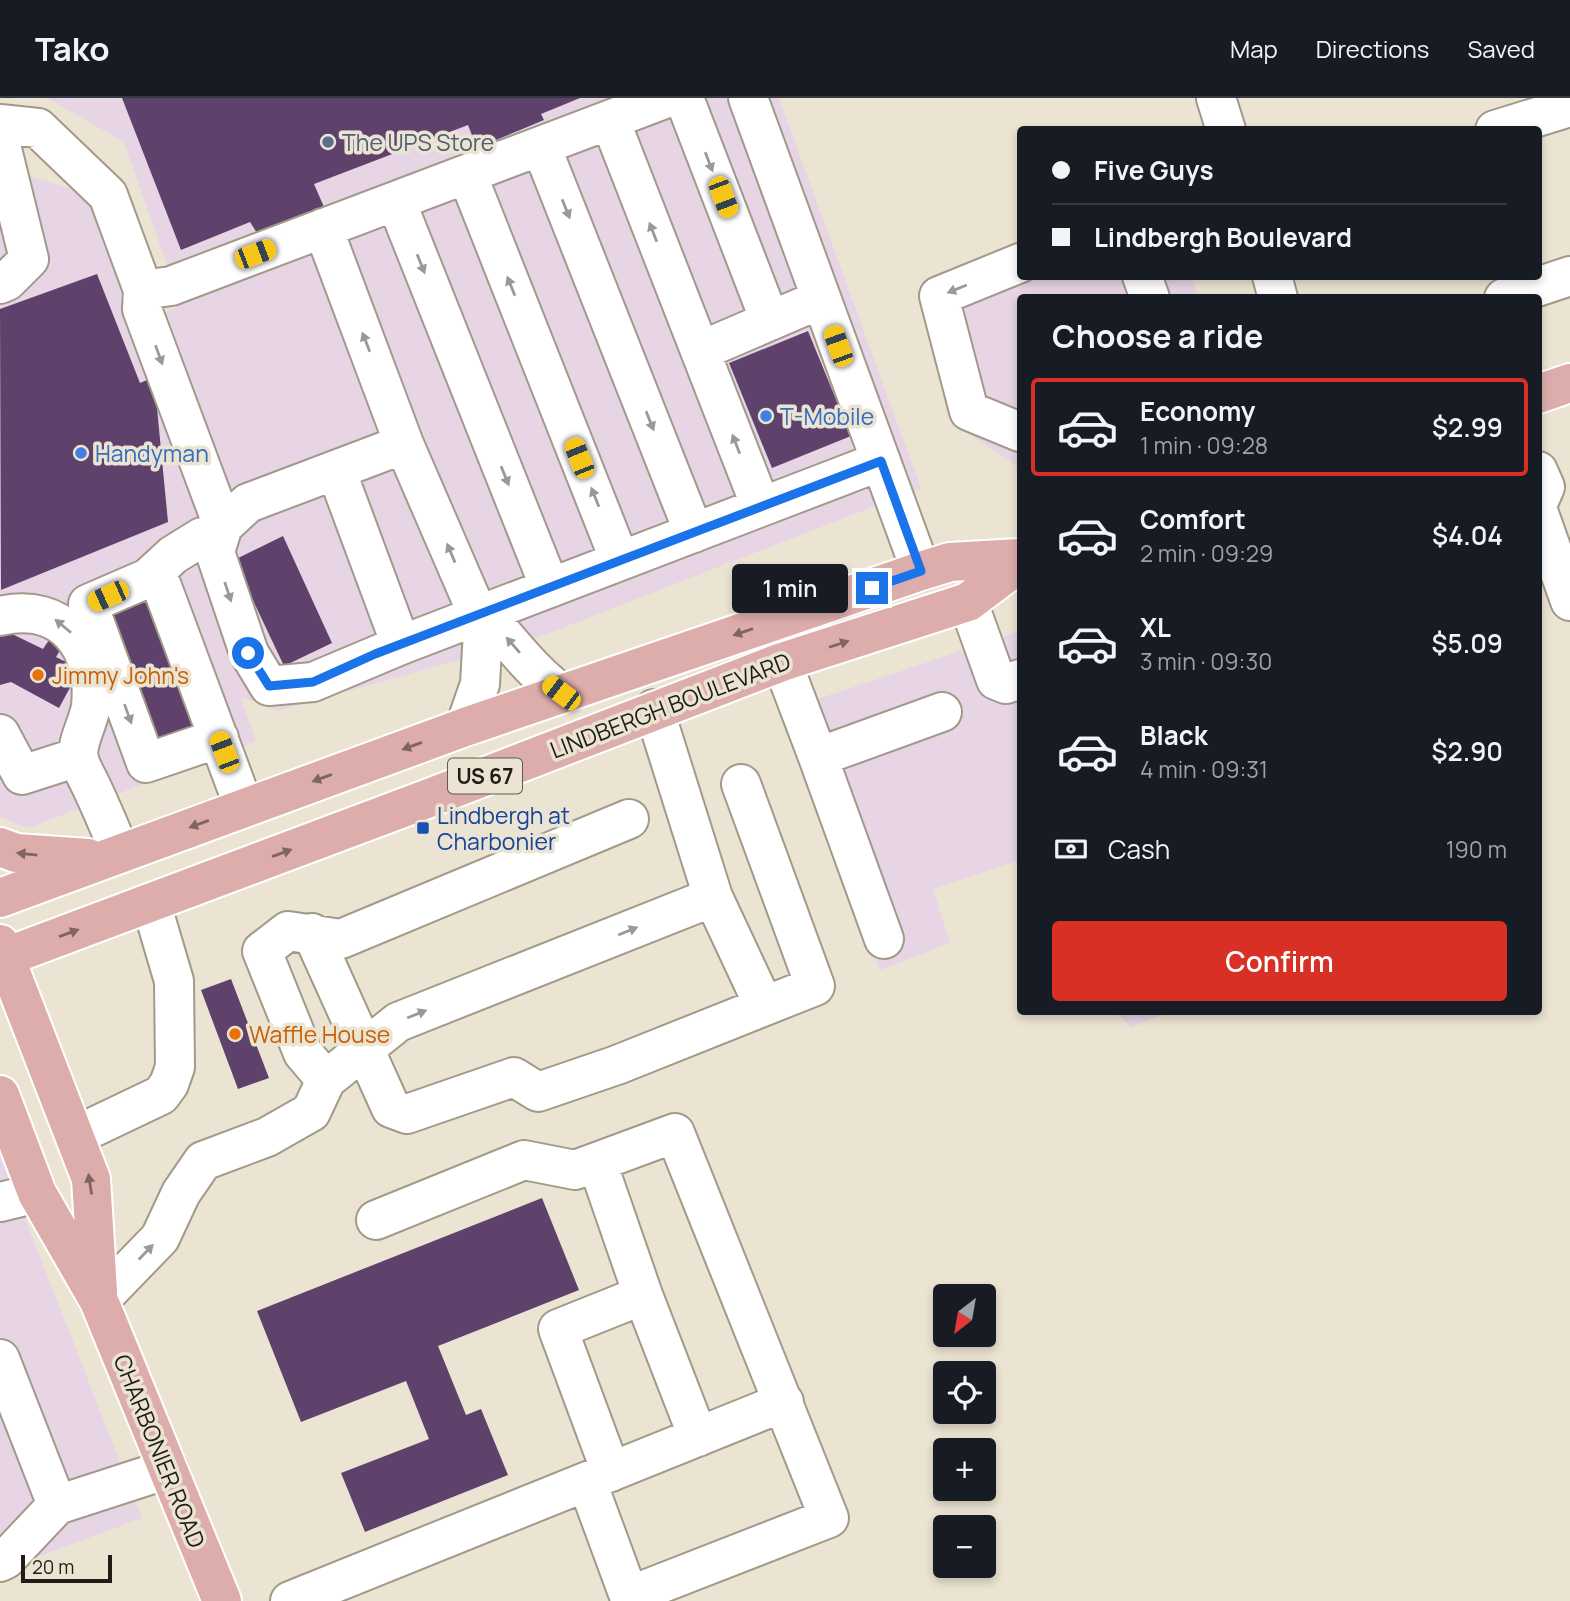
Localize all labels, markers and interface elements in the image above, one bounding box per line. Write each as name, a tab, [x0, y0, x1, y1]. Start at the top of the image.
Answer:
text: Tako	[35, 26, 110, 71]
text: Map	[1230, 32, 1278, 65]
text: Directions	[1316, 32, 1429, 65]
text: Saved	[1467, 32, 1535, 65]
place label: The UPS Store	[342, 126, 494, 158]
marker: The UPS Store	[320, 134, 336, 150]
one-way arrow	[703, 151, 714, 172]
text: Five Guys	[1094, 152, 1214, 188]
car	[706, 174, 741, 220]
one-way arrow	[560, 199, 571, 220]
text: Lindbergh Boulevard	[1094, 219, 1352, 255]
one-way arrow	[648, 221, 659, 242]
car	[232, 237, 279, 271]
one-way arrow	[416, 254, 427, 275]
one-way arrow	[506, 275, 517, 296]
one-way arrow	[946, 283, 967, 294]
text: Choose a ride	[1052, 314, 1263, 358]
car	[821, 323, 856, 369]
one-way arrow	[360, 331, 371, 352]
one-way arrow	[154, 345, 165, 366]
text: Economy	[1140, 393, 1255, 429]
icon: car	[1056, 396, 1119, 459]
place label: T-Mobile	[780, 400, 874, 432]
marker: T-Mobile	[758, 408, 774, 424]
text: $2.99	[1432, 409, 1503, 445]
one-way arrow	[644, 410, 655, 431]
text: 1 min · 09:28	[1140, 429, 1268, 461]
one-way arrow	[731, 433, 742, 454]
car	[562, 435, 597, 481]
place label: Handyman	[95, 437, 209, 469]
marker: Handyman	[73, 445, 89, 461]
one-way arrow	[500, 465, 511, 486]
one-way arrow	[589, 487, 600, 508]
text: Comfort	[1140, 501, 1246, 537]
icon: car	[1056, 504, 1119, 567]
text: $4.04	[1432, 517, 1503, 553]
text: 2 min · 09:29	[1140, 537, 1273, 569]
one-way arrow	[445, 542, 456, 563]
callout: 1 min	[732, 564, 848, 612]
text: 1 min	[763, 572, 817, 604]
route end	[856, 572, 888, 604]
car	[85, 578, 132, 614]
one-way arrow	[223, 582, 234, 603]
text: XL	[1140, 609, 1171, 645]
icon: car	[1056, 612, 1119, 675]
one-way arrow	[54, 618, 72, 633]
text: $5.09	[1432, 625, 1503, 661]
one-way arrow	[733, 627, 754, 638]
one-way arrow	[505, 636, 521, 654]
route start	[232, 637, 264, 669]
one-way arrow	[829, 638, 850, 648]
street label: LINDBERGH BOULEVARD	[545, 644, 795, 766]
text: 3 min · 09:30	[1140, 645, 1272, 677]
place label: Jimmy John's	[52, 659, 189, 691]
marker: Jimmy John's	[30, 667, 46, 683]
car	[538, 672, 585, 714]
one-way arrow	[123, 704, 134, 725]
text: Black	[1140, 717, 1208, 753]
icon: car	[1056, 720, 1119, 783]
car	[207, 729, 242, 775]
text: $2.90	[1431, 733, 1503, 769]
one-way arrow	[402, 740, 423, 751]
text: 4 min · 09:31	[1140, 753, 1268, 785]
road number: US 67	[448, 758, 522, 794]
one-way arrow	[311, 773, 332, 784]
place label: Lindbergh at Charbonier	[437, 799, 570, 857]
one-way arrow	[188, 819, 209, 830]
marker: Lindbergh at Charbonier	[415, 820, 431, 836]
icon: cash	[1052, 830, 1090, 868]
text: Cash	[1108, 831, 1170, 867]
text: 190 m	[1446, 833, 1507, 865]
one-way arrow	[16, 848, 38, 859]
one-way arrow	[272, 848, 293, 859]
button: Confirm	[1052, 921, 1507, 1001]
one-way arrow	[618, 925, 639, 936]
one-way arrow	[59, 928, 80, 939]
one-way arrow	[406, 1009, 427, 1020]
place label: Waffle House	[249, 1018, 390, 1050]
marker: Waffle House	[227, 1026, 243, 1042]
one-way arrow	[85, 1173, 96, 1195]
one-way arrow	[138, 1244, 154, 1261]
north arrow	[933, 1284, 996, 1348]
map controls	[933, 1284, 996, 1578]
street label: CHARBONIER ROAD	[107, 1349, 213, 1553]
button: locate	[933, 1361, 996, 1424]
button: +	[933, 1438, 996, 1501]
button: −	[933, 1515, 996, 1578]
scale bar	[21, 1552, 112, 1584]
text: 20 m	[32, 1554, 74, 1580]

